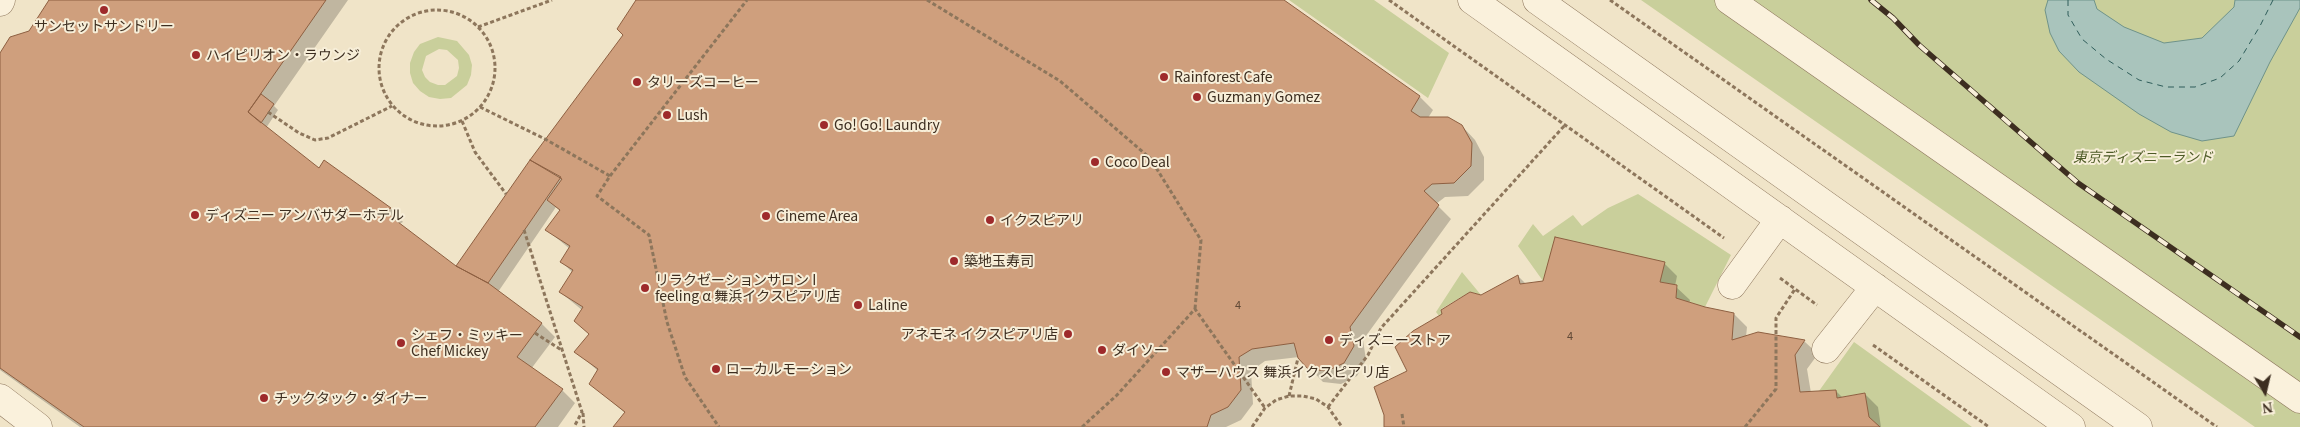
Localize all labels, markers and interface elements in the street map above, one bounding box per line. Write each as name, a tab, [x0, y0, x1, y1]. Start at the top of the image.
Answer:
marker: サンセットサンドリー	[98, 4, 110, 16]
place label: サンセットサンドリー	[34, 18, 174, 34]
place label: ハイピリオン・ラウンジ	[206, 47, 360, 63]
marker: ハイピリオン・ラウンジ	[190, 49, 202, 61]
place label: Rainforest Cafe	[1174, 69, 1272, 85]
marker: Rainforest Cafe	[1158, 71, 1170, 83]
place label: タリーズコーヒー	[647, 74, 759, 90]
marker: タリーズコーヒー	[631, 76, 643, 88]
place label: Guzman y Gomez	[1207, 89, 1320, 105]
marker: Guzman y Gomez	[1191, 91, 1203, 103]
place label: Lush	[677, 107, 708, 123]
marker: Lush	[661, 109, 673, 121]
place label: Go! Go! Laundry	[834, 117, 940, 133]
marker: Go! Go! Laundry	[818, 119, 830, 131]
park label: 東京ディズニーランド	[2073, 149, 2213, 165]
place label: Coco Deal	[1105, 154, 1170, 170]
marker: Coco Deal	[1089, 156, 1101, 168]
place label: ディズニー アンバサダーホテル	[205, 207, 404, 223]
place label: Cineme Area	[776, 208, 858, 224]
marker: ディズニー アンバサダーホテル	[189, 209, 201, 221]
marker: Cineme Area	[760, 210, 772, 222]
place label: イクスピアリ	[1000, 212, 1084, 228]
marker: イクスピアリ	[984, 214, 996, 226]
place label: 築地玉寿司	[964, 253, 1034, 269]
marker: 築地玉寿司	[948, 255, 960, 267]
place label: リラクゼーションサロン I feeling α 舞浜イクスピアリ店	[655, 272, 840, 304]
marker: リラクゼーションサロン I feeling α 舞浜イクスピアリ店	[639, 282, 651, 294]
place label: Laline	[868, 297, 908, 313]
house number: 4	[1235, 298, 1241, 312]
marker: Laline	[852, 299, 864, 311]
place label: アネモネ イクスピアリ店	[901, 326, 1058, 342]
place label: シェフ・ミッキー Chef Mickey	[411, 327, 523, 360]
marker: アネモネ イクスピアリ店	[1062, 328, 1074, 340]
house number: 4	[1567, 329, 1573, 343]
place label: ディズニーストア	[1339, 332, 1451, 348]
marker: ディズニーストア	[1323, 334, 1335, 346]
marker: シェフ・ミッキー Chef Mickey	[395, 337, 407, 349]
place label: ダイソー	[1112, 342, 1168, 358]
marker: ダイソー	[1096, 344, 1108, 356]
place label: ローカルモーション	[726, 361, 852, 377]
marker: ローカルモーション	[710, 363, 722, 375]
place label: マザーハウス 舞浜イクスピアリ店	[1176, 364, 1389, 380]
marker: マザーハウス 舞浜イクスピアリ店	[1160, 366, 1172, 378]
north arrow	[2240, 367, 2290, 417]
place label: チックタック・ダイナー	[274, 390, 428, 406]
marker: チックタック・ダイナー	[258, 392, 270, 404]
text: N	[2261, 399, 2274, 416]

